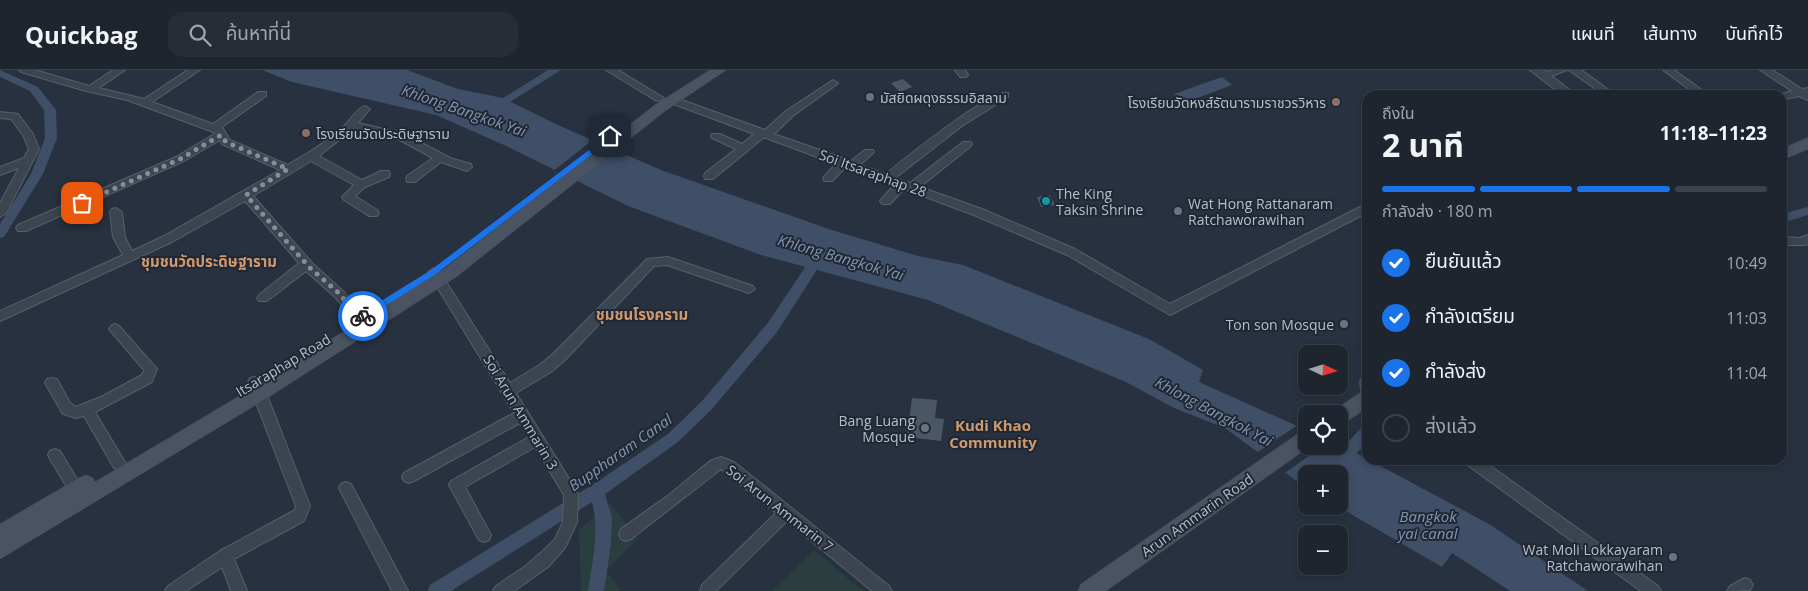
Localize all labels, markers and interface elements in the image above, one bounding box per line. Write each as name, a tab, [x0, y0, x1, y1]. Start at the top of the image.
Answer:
search box	[168, 12, 518, 57]
text: Quickbag	[25, 18, 138, 51]
text: ค้นหาที่นี่	[226, 20, 291, 46]
icon: search	[186, 21, 214, 49]
text: แผนที่	[1571, 21, 1615, 45]
text: เส้นทาง	[1643, 21, 1697, 45]
text: บันทึกไว้	[1725, 21, 1783, 45]
water label: Khlong Bangkok Yai	[399, 79, 529, 141]
place label: มัสยิดผดุงธรรมอิสลาม	[880, 88, 1007, 107]
marker: มัสยิดผดุงธรรมอิสลาม	[864, 91, 876, 103]
place label: โรงเรียนวัดหงส์รัตนารามราชวรวิหาร	[1128, 93, 1326, 112]
marker: โรงเรียนวัดหงส์รัตนารามราชวรวิหาร	[1330, 96, 1342, 108]
text: ถึงใน	[1382, 102, 1415, 124]
pin	[589, 115, 631, 157]
text: 11:18–11:23	[1660, 120, 1767, 146]
icon: home	[596, 122, 624, 150]
text: 2 นาที	[1382, 123, 1464, 166]
place label: โรงเรียนวัดประดิษฐาราม	[316, 124, 450, 143]
marker: โรงเรียนวัดประดิษฐาราม	[300, 127, 312, 139]
street label: Soi Itsaraphap 28	[817, 145, 929, 201]
pin	[61, 182, 103, 224]
place label: The King Taksin Shrine	[1056, 184, 1143, 219]
icon: bag	[68, 189, 96, 217]
place label: Wat Hong Rattanaram Ratchaworawihan	[1188, 194, 1333, 229]
marker: The King Taksin Shrine	[1040, 195, 1052, 207]
text: กำลังส่ง · 180 m	[1382, 200, 1493, 222]
marker: Wat Hong Rattanaram Ratchaworawihan	[1172, 205, 1184, 217]
water label: Khlong Bangkok Yai	[776, 229, 907, 285]
text: ยืนยันแล้ว	[1425, 248, 1502, 274]
icon: check	[1382, 249, 1410, 277]
district label: ชุมชนวัดประดิษฐาราม	[141, 251, 277, 271]
text: 10:49	[1726, 252, 1767, 274]
courier	[338, 291, 388, 341]
icon: bike	[349, 302, 377, 330]
text: กำลังเตรียม	[1425, 303, 1515, 329]
district label: ชุมชนโรงคราม	[596, 304, 688, 324]
icon: check	[1382, 304, 1410, 332]
text: 11:03	[1726, 307, 1767, 329]
place label: Ton son Mosque	[1226, 315, 1334, 334]
marker: Ton son Mosque	[1338, 318, 1350, 330]
street label: Itsaraphap Road	[232, 329, 334, 401]
north arrow	[1298, 345, 1348, 395]
map controls	[1298, 345, 1348, 575]
street label: Soi Arun Ammarin 3	[479, 351, 563, 473]
text: กำลังส่ง	[1425, 358, 1486, 384]
icon: check	[1382, 359, 1410, 387]
text: 11:04	[1726, 362, 1767, 384]
water label: Khlong Bangkok Yai	[1152, 372, 1276, 451]
button: locate	[1298, 405, 1348, 455]
water label: Buppharam Canal	[564, 408, 677, 495]
place label: Bang Luang Mosque	[838, 411, 915, 446]
text: ส่งแล้ว	[1425, 413, 1477, 439]
district label: Kudi Khao Community	[949, 415, 1037, 452]
marker: Bang Luang Mosque	[919, 422, 931, 434]
street label: Soi Arun Ammarin 7	[723, 460, 837, 556]
button: +	[1298, 465, 1348, 515]
street label: Arun Ammarin Road	[1137, 469, 1257, 561]
water label: Bangkok yai canal	[1396, 506, 1459, 543]
button: −	[1298, 525, 1348, 575]
place label: Wat Moli Lokkayaram Ratchaworawihan	[1522, 540, 1663, 575]
marker: Wat Moli Lokkayaram Ratchaworawihan	[1667, 551, 1679, 563]

